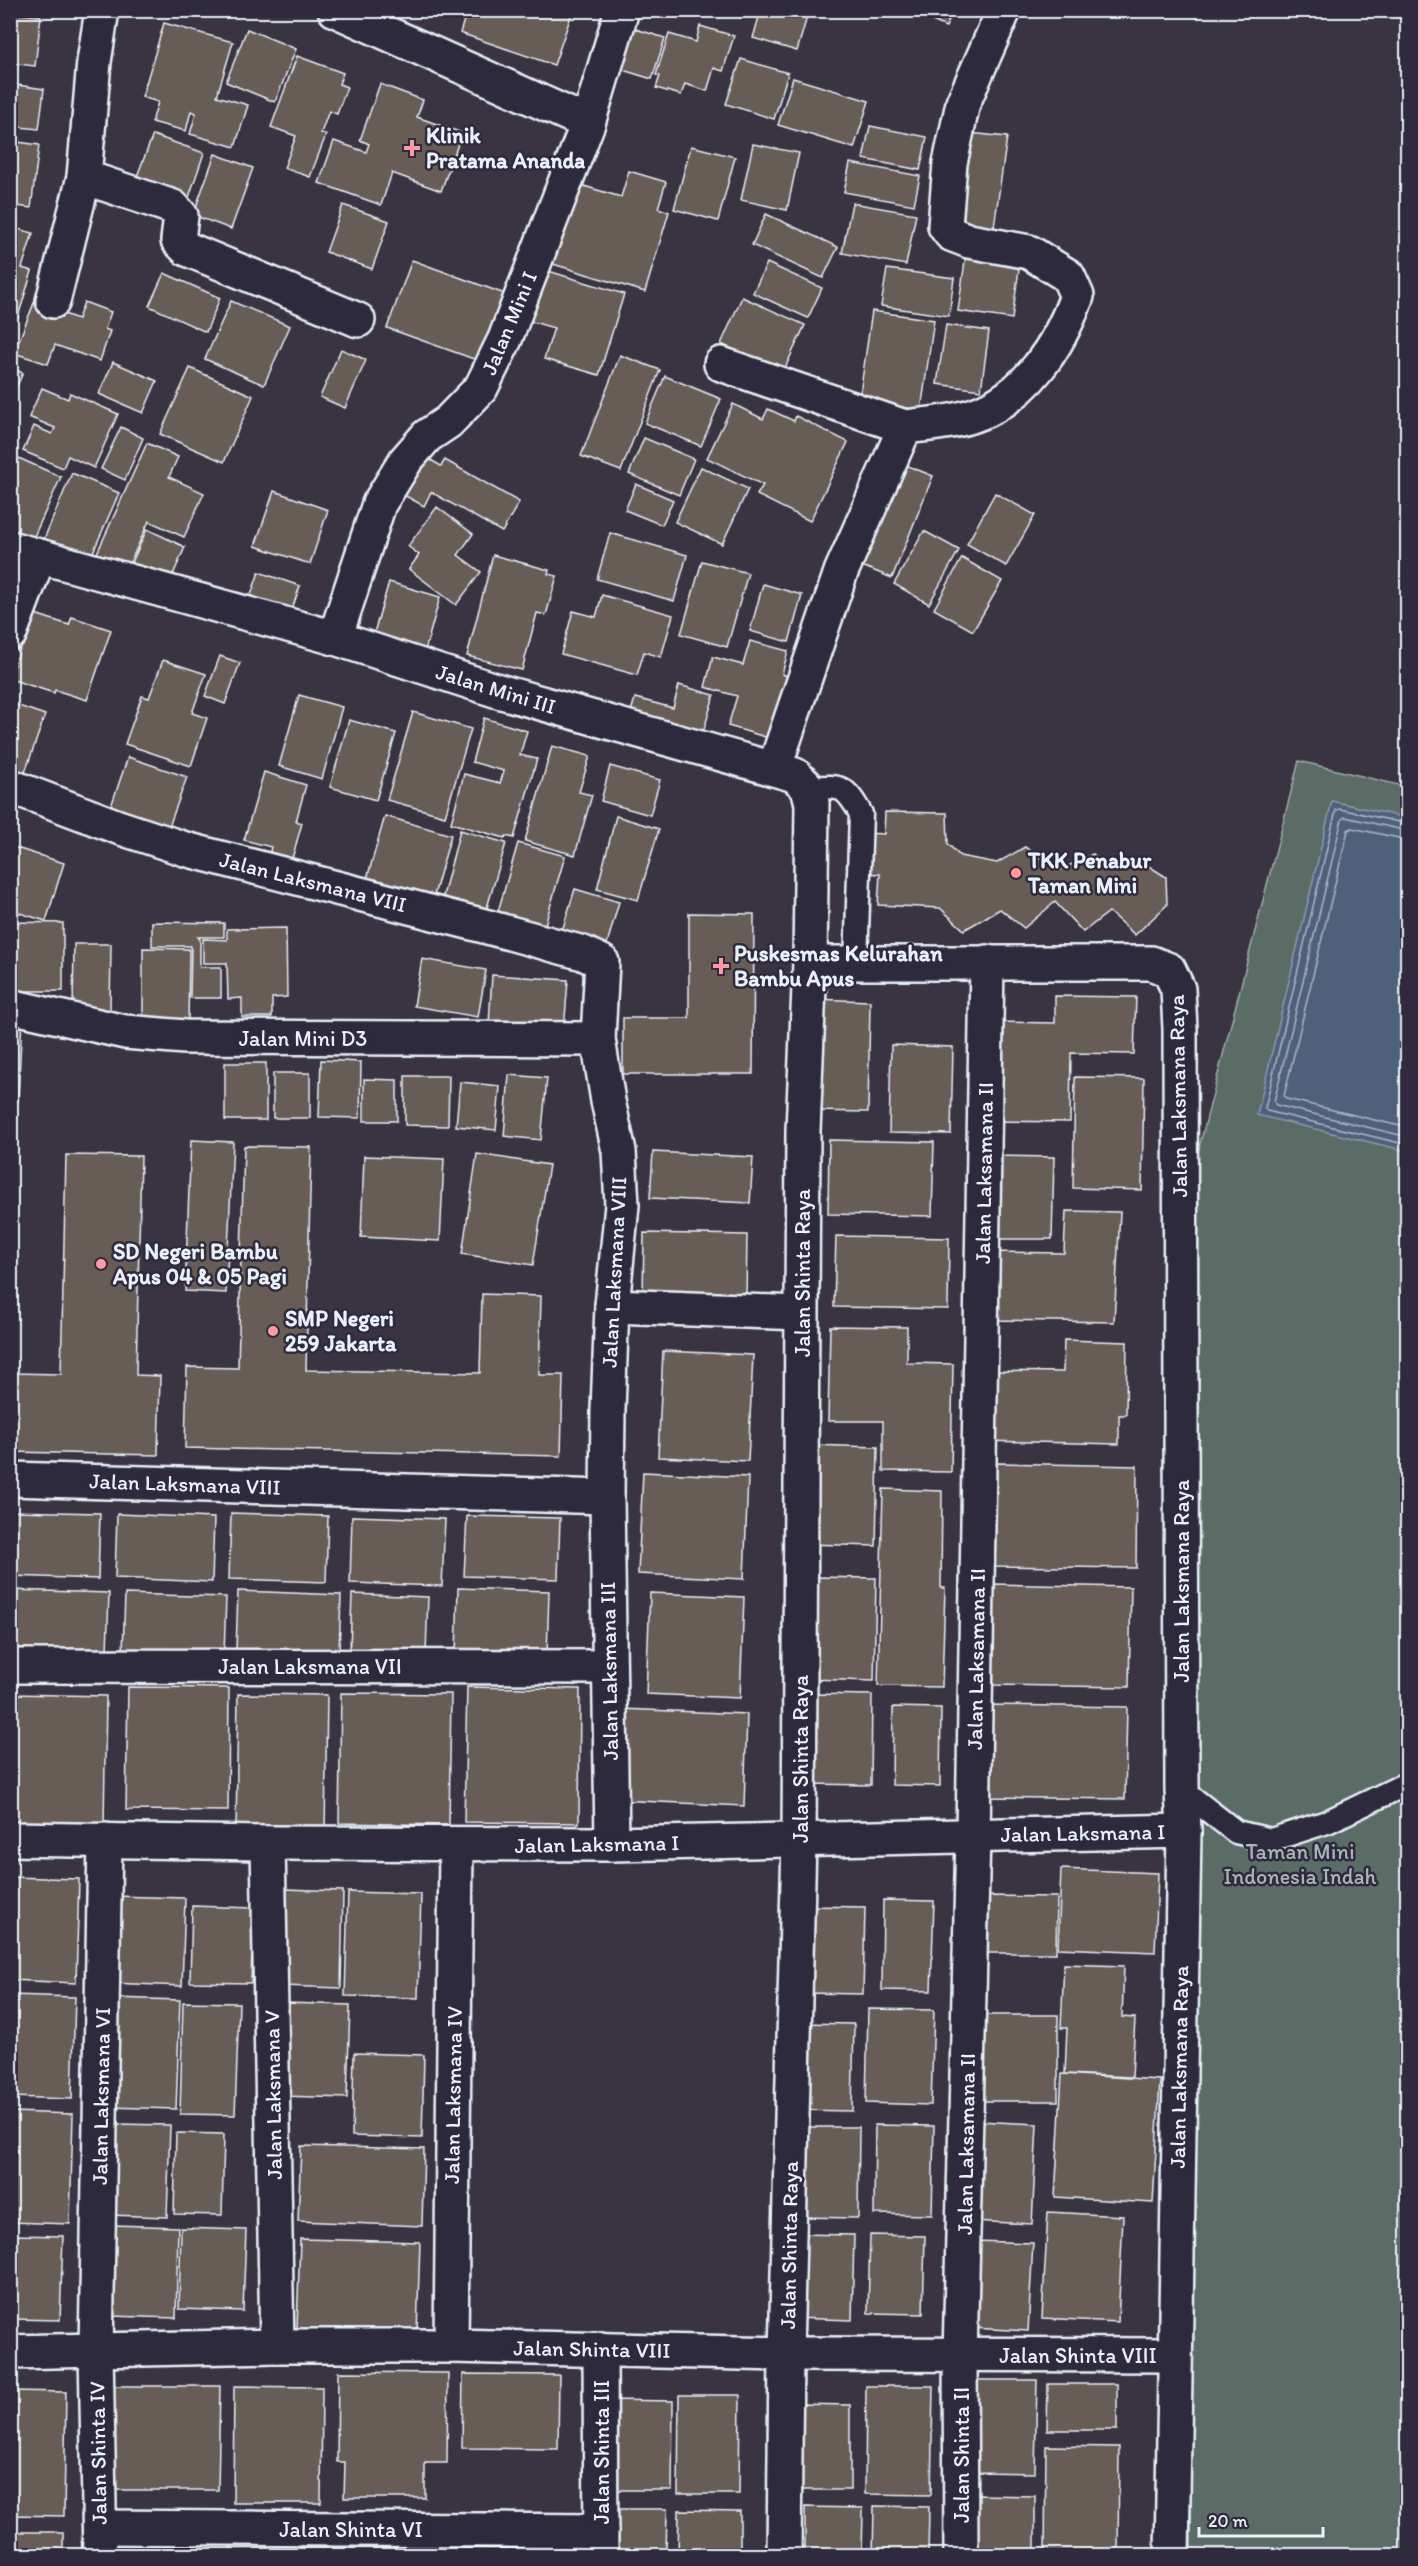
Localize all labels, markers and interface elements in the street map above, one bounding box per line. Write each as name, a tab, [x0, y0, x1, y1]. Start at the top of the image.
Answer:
place label: Klinik Pratama Ananda	[426, 122, 585, 174]
marker: Klinik Pratama Ananda	[403, 139, 421, 157]
street label: Jalan Mini I	[475, 267, 543, 379]
street label: Jalan Mini III	[433, 658, 559, 720]
street label: Jalan Laksmana VIII	[217, 846, 409, 918]
place label: TKK Penabur Taman Mini	[1027, 847, 1152, 899]
marker: TKK Penabur Taman Mini	[1009, 866, 1023, 880]
place label: Puskesmas Kelurahan Bambu Apus	[734, 940, 943, 992]
marker: Puskesmas Kelurahan Bambu Apus	[712, 957, 730, 975]
street label: Jalan Laksmana Raya	[1163, 994, 1193, 1198]
street label: Jalan Mini D3	[239, 1025, 367, 1052]
street label: Jalan Laksamana II	[969, 1082, 999, 1264]
street label: Jalan Laksmana VIII	[596, 1176, 632, 1368]
street label: Jalan Shinta Raya	[789, 1188, 816, 1357]
place label: SD Negeri Bambu Apus 04 & 05 Pagi	[112, 1238, 287, 1290]
marker: SD Negeri Bambu Apus 04 & 05 Pagi	[94, 1257, 108, 1271]
place label: SMP Negeri 259 Jakarta	[285, 1305, 397, 1357]
marker: SMP Negeri 259 Jakarta	[266, 1324, 280, 1338]
street label: Jalan Laksmana VIII	[89, 1467, 281, 1501]
street label: Jalan Laksmana Raya	[1168, 1479, 1195, 1682]
street label: Jalan Laksamana II	[961, 1568, 991, 1750]
street label: Jalan Laksmana III	[594, 1581, 624, 1761]
street label: Jalan Laksmana VII	[218, 1653, 402, 1680]
street label: Jalan Shinta Raya	[787, 1674, 814, 1843]
street label: Jalan Laksmana I	[1000, 1818, 1166, 1848]
street label: Jalan Laksmana I	[514, 1829, 680, 1859]
park label: Taman Mini Indonesia Indah	[1224, 1838, 1377, 1890]
street label: Jalan Laksmana Raya	[1164, 1965, 1194, 2169]
street label: Jalan Laksmana IV	[438, 2006, 468, 2184]
street label: Jalan Laksmana VI	[86, 2007, 116, 2185]
street label: Jalan Laksmana V	[258, 2010, 288, 2180]
street label: Jalan Laksamana II	[951, 2053, 981, 2235]
street label: Jalan Shinta Raya	[774, 2160, 804, 2329]
street label: Jalan Shinta VIII	[513, 2334, 671, 2364]
street label: Jalan Shinta VIII	[999, 2342, 1157, 2369]
street label: Jalan Shinta III	[588, 2380, 615, 2524]
street label: Jalan Shinta IV	[83, 2381, 113, 2525]
street label: Jalan Shinta II	[948, 2387, 975, 2523]
scale bar	[1199, 2500, 1324, 2538]
text: 20 m	[1208, 2510, 1248, 2532]
street label: Jalan Shinta VI	[279, 2516, 423, 2543]

